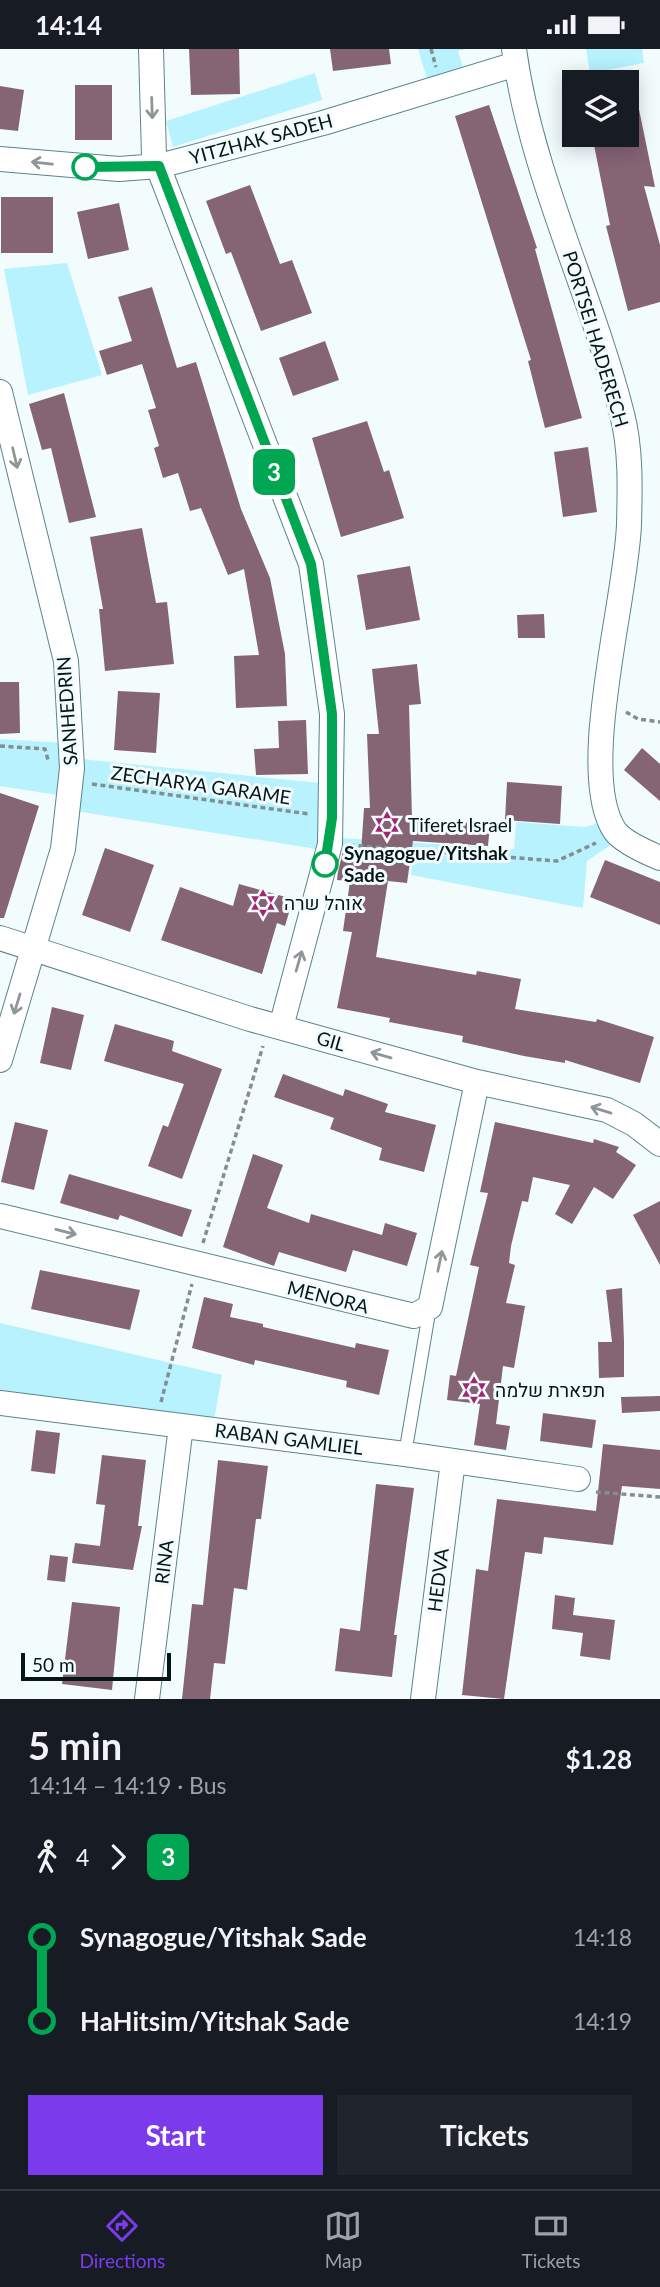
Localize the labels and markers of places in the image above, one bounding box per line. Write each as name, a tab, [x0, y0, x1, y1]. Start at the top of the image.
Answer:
unlabelled marker	[72, 154, 98, 180]
synagogue icon: Tiferet Israel	[372, 810, 402, 840]
place label: Tiferet Israel	[408, 813, 512, 836]
place label: Synagogue/Yitshak Sade	[344, 841, 509, 886]
marker: Synagogue/Yitshak Sade	[312, 851, 338, 877]
synagogue icon: אוהל שרה	[248, 888, 278, 918]
place label: אוהל שרה	[284, 891, 363, 914]
synagogue icon: תפארת שלמה	[459, 1375, 489, 1405]
place label: תפארת שלמה	[495, 1378, 605, 1401]

